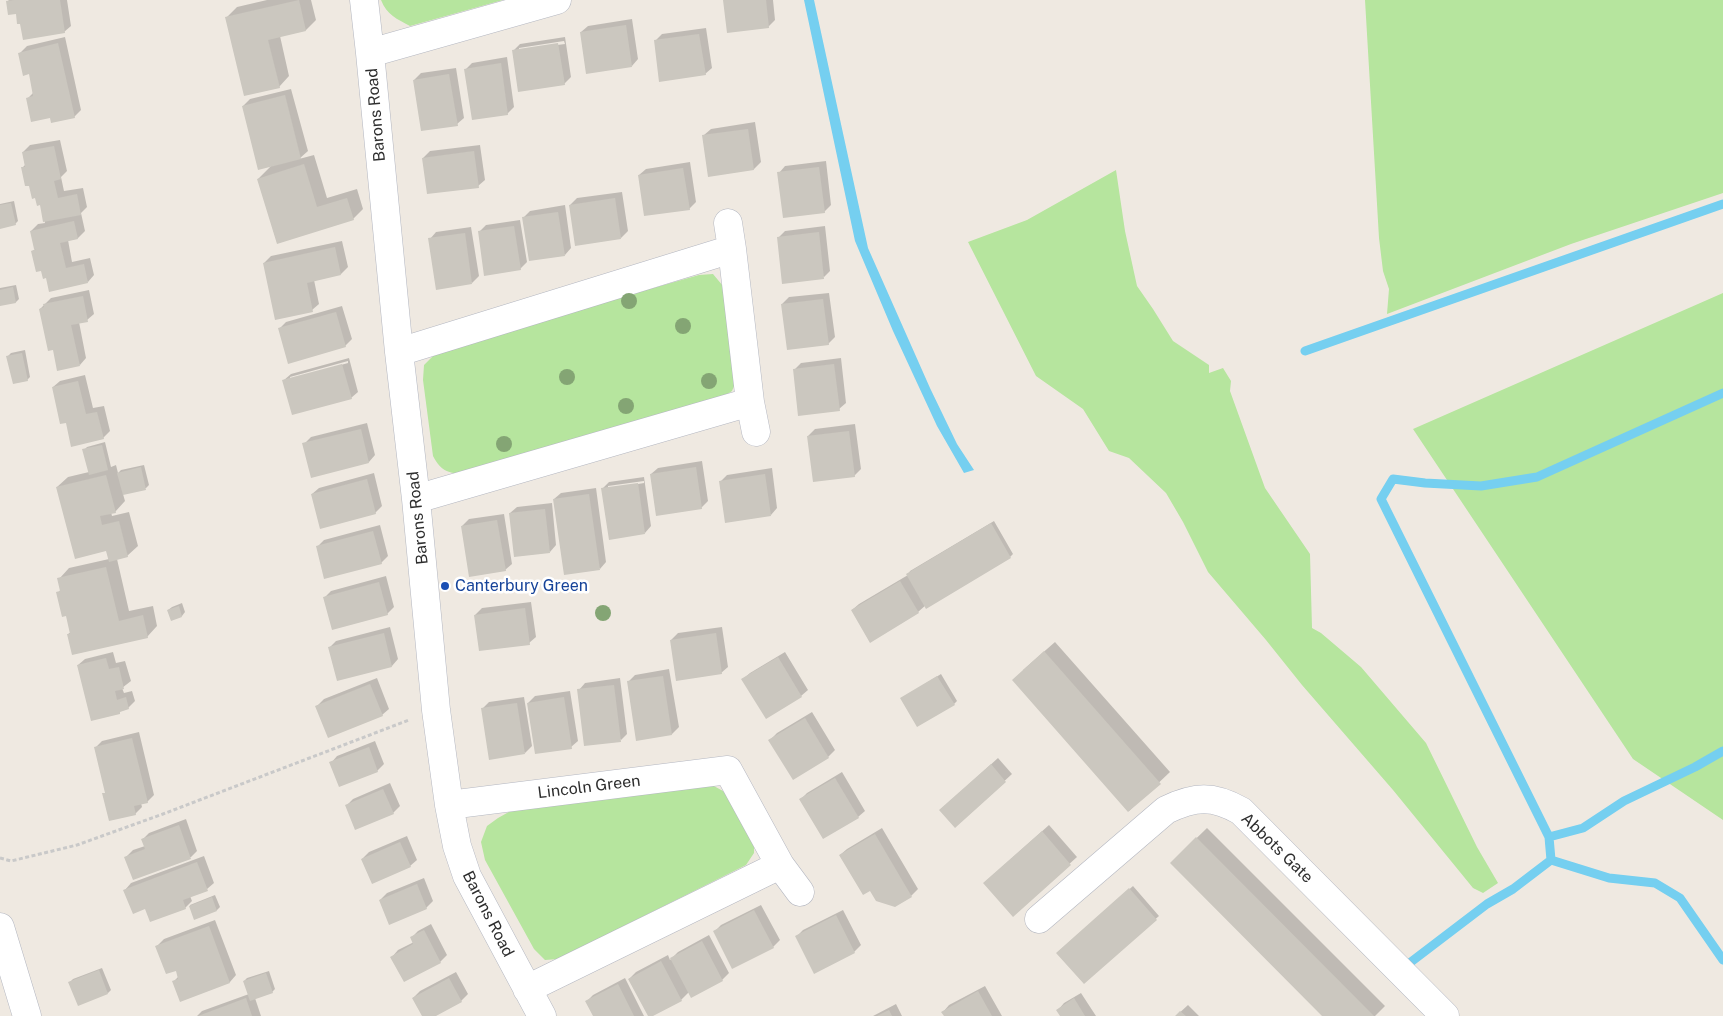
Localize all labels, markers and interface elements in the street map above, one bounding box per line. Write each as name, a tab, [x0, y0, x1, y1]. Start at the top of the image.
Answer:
street label: Barons Road	[362, 67, 390, 163]
street label: Barons Road	[404, 470, 432, 566]
place label: Canterbury Green	[455, 576, 588, 596]
marker: Canterbury Green	[439, 580, 451, 592]
street label: Lincoln Green	[537, 771, 641, 803]
street label: Abbots Gate	[1237, 809, 1317, 887]
street label: Barons Road	[458, 868, 518, 960]

